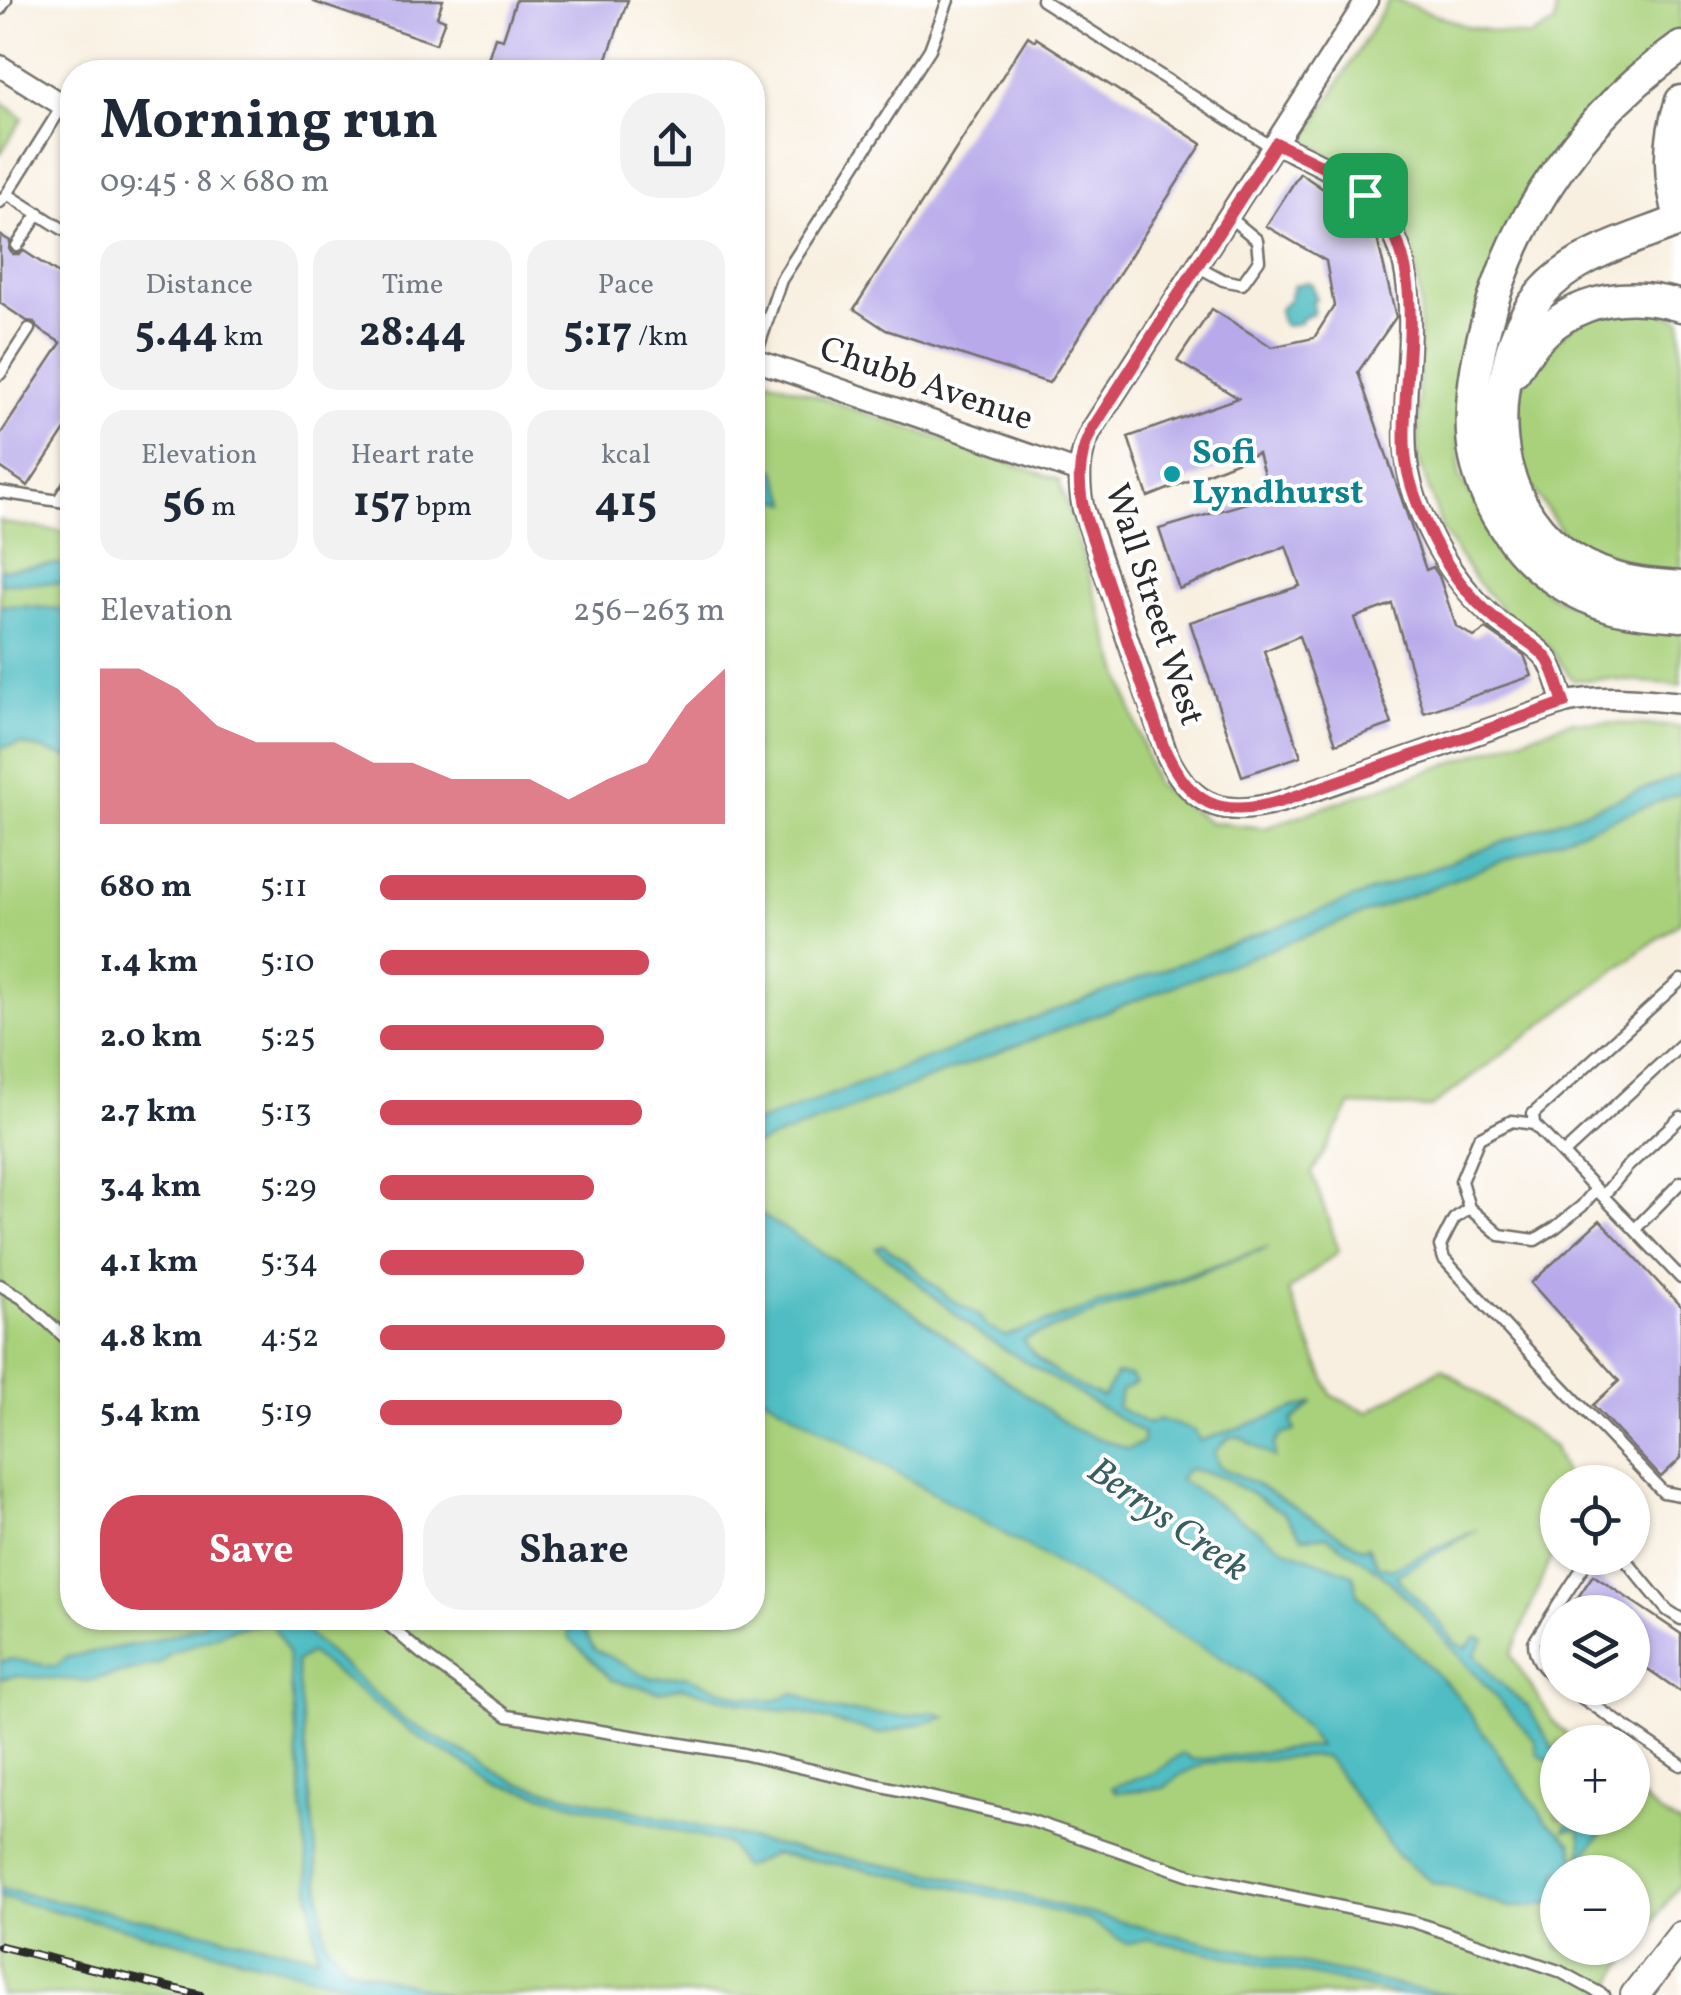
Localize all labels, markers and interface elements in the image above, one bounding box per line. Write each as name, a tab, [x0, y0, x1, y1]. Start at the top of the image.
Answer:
text: Morning run	[100, 85, 439, 161]
button: share	[620, 93, 725, 198]
pin	[1323, 153, 1408, 238]
text: 09:45 · 8 × 680 m	[100, 161, 329, 205]
icon: arrive	[1338, 168, 1393, 223]
text: Distance	[146, 266, 253, 305]
text: Time	[382, 266, 443, 305]
text: Pace	[598, 266, 654, 305]
text: 5.44	[135, 305, 218, 364]
text: 28:44	[359, 305, 466, 364]
text: 5:17	[563, 305, 632, 364]
text: km	[218, 318, 264, 357]
text: /km	[632, 318, 688, 357]
street label: Chubb Avenue	[813, 326, 1039, 444]
place label: Sofi Lyndhurst	[1192, 430, 1363, 518]
text: Elevation	[141, 436, 257, 475]
text: Heart rate	[351, 436, 474, 475]
text: kcal	[601, 436, 651, 475]
marker: Sofi Lyndhurst	[1161, 463, 1183, 485]
text: 56	[162, 475, 206, 534]
text: 157	[353, 475, 410, 534]
text: 415	[595, 475, 657, 534]
street label: Wall Street West	[1091, 478, 1215, 732]
text: m	[206, 488, 236, 527]
text: bpm	[410, 488, 472, 527]
text: Elevation	[100, 590, 233, 634]
text: 256–263 m	[573, 590, 725, 634]
text: 680 m	[100, 866, 192, 910]
text: 5:11	[260, 866, 308, 910]
text: 1.4 km	[100, 941, 198, 985]
text: 5:10	[260, 941, 315, 985]
text: 2.0 km	[100, 1016, 202, 1060]
text: 5:25	[260, 1016, 316, 1060]
text: 2.7 km	[100, 1091, 197, 1135]
text: 5:13	[260, 1091, 312, 1135]
text: 3.4 km	[100, 1166, 202, 1210]
text: 5:29	[260, 1166, 316, 1210]
text: 4.1 km	[100, 1241, 198, 1285]
text: 5:34	[260, 1241, 318, 1285]
text: 4.8 km	[100, 1316, 203, 1360]
text: 4:52	[260, 1316, 319, 1360]
text: 5.4 km	[100, 1391, 201, 1435]
text: 5:19	[260, 1391, 312, 1435]
water label: Berrys Creek	[1076, 1446, 1258, 1596]
map controls	[1540, 1465, 1650, 1965]
button: locate	[1540, 1465, 1650, 1575]
button: Save	[100, 1495, 403, 1610]
button: Share	[423, 1495, 725, 1610]
button: layers	[1540, 1595, 1650, 1705]
button: +	[1540, 1725, 1650, 1835]
button: −	[1540, 1855, 1650, 1965]

